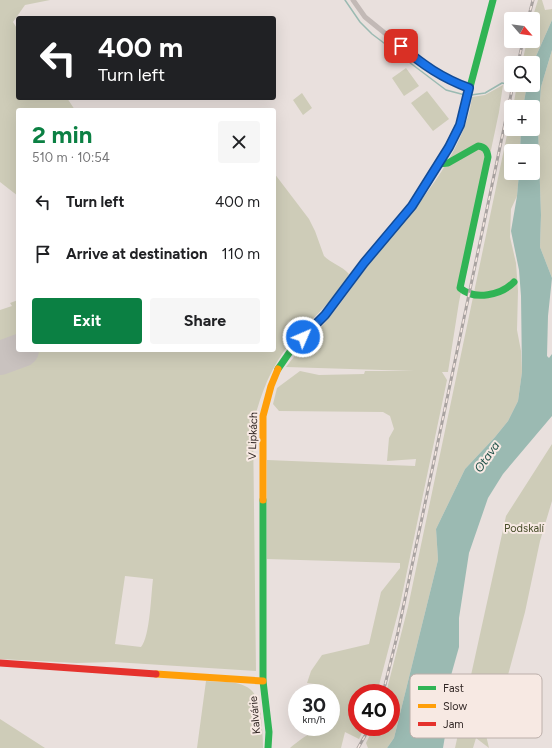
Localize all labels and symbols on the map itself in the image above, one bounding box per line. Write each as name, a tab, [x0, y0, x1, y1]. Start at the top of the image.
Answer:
north arrow	[504, 12, 540, 48]
pin	[384, 29, 418, 63]
position arrow	[282, 316, 324, 358]
street label: V Lipkách	[246, 412, 260, 460]
water label: Otava	[471, 439, 503, 475]
park label: Podskalí	[504, 522, 544, 535]
legend	[410, 674, 542, 738]
text: Fast	[443, 682, 464, 695]
speed limit sign: 40	[348, 684, 400, 736]
street label: Kalvárie	[247, 695, 263, 735]
text: Slow	[443, 700, 467, 713]
text: Jam	[443, 718, 464, 731]

